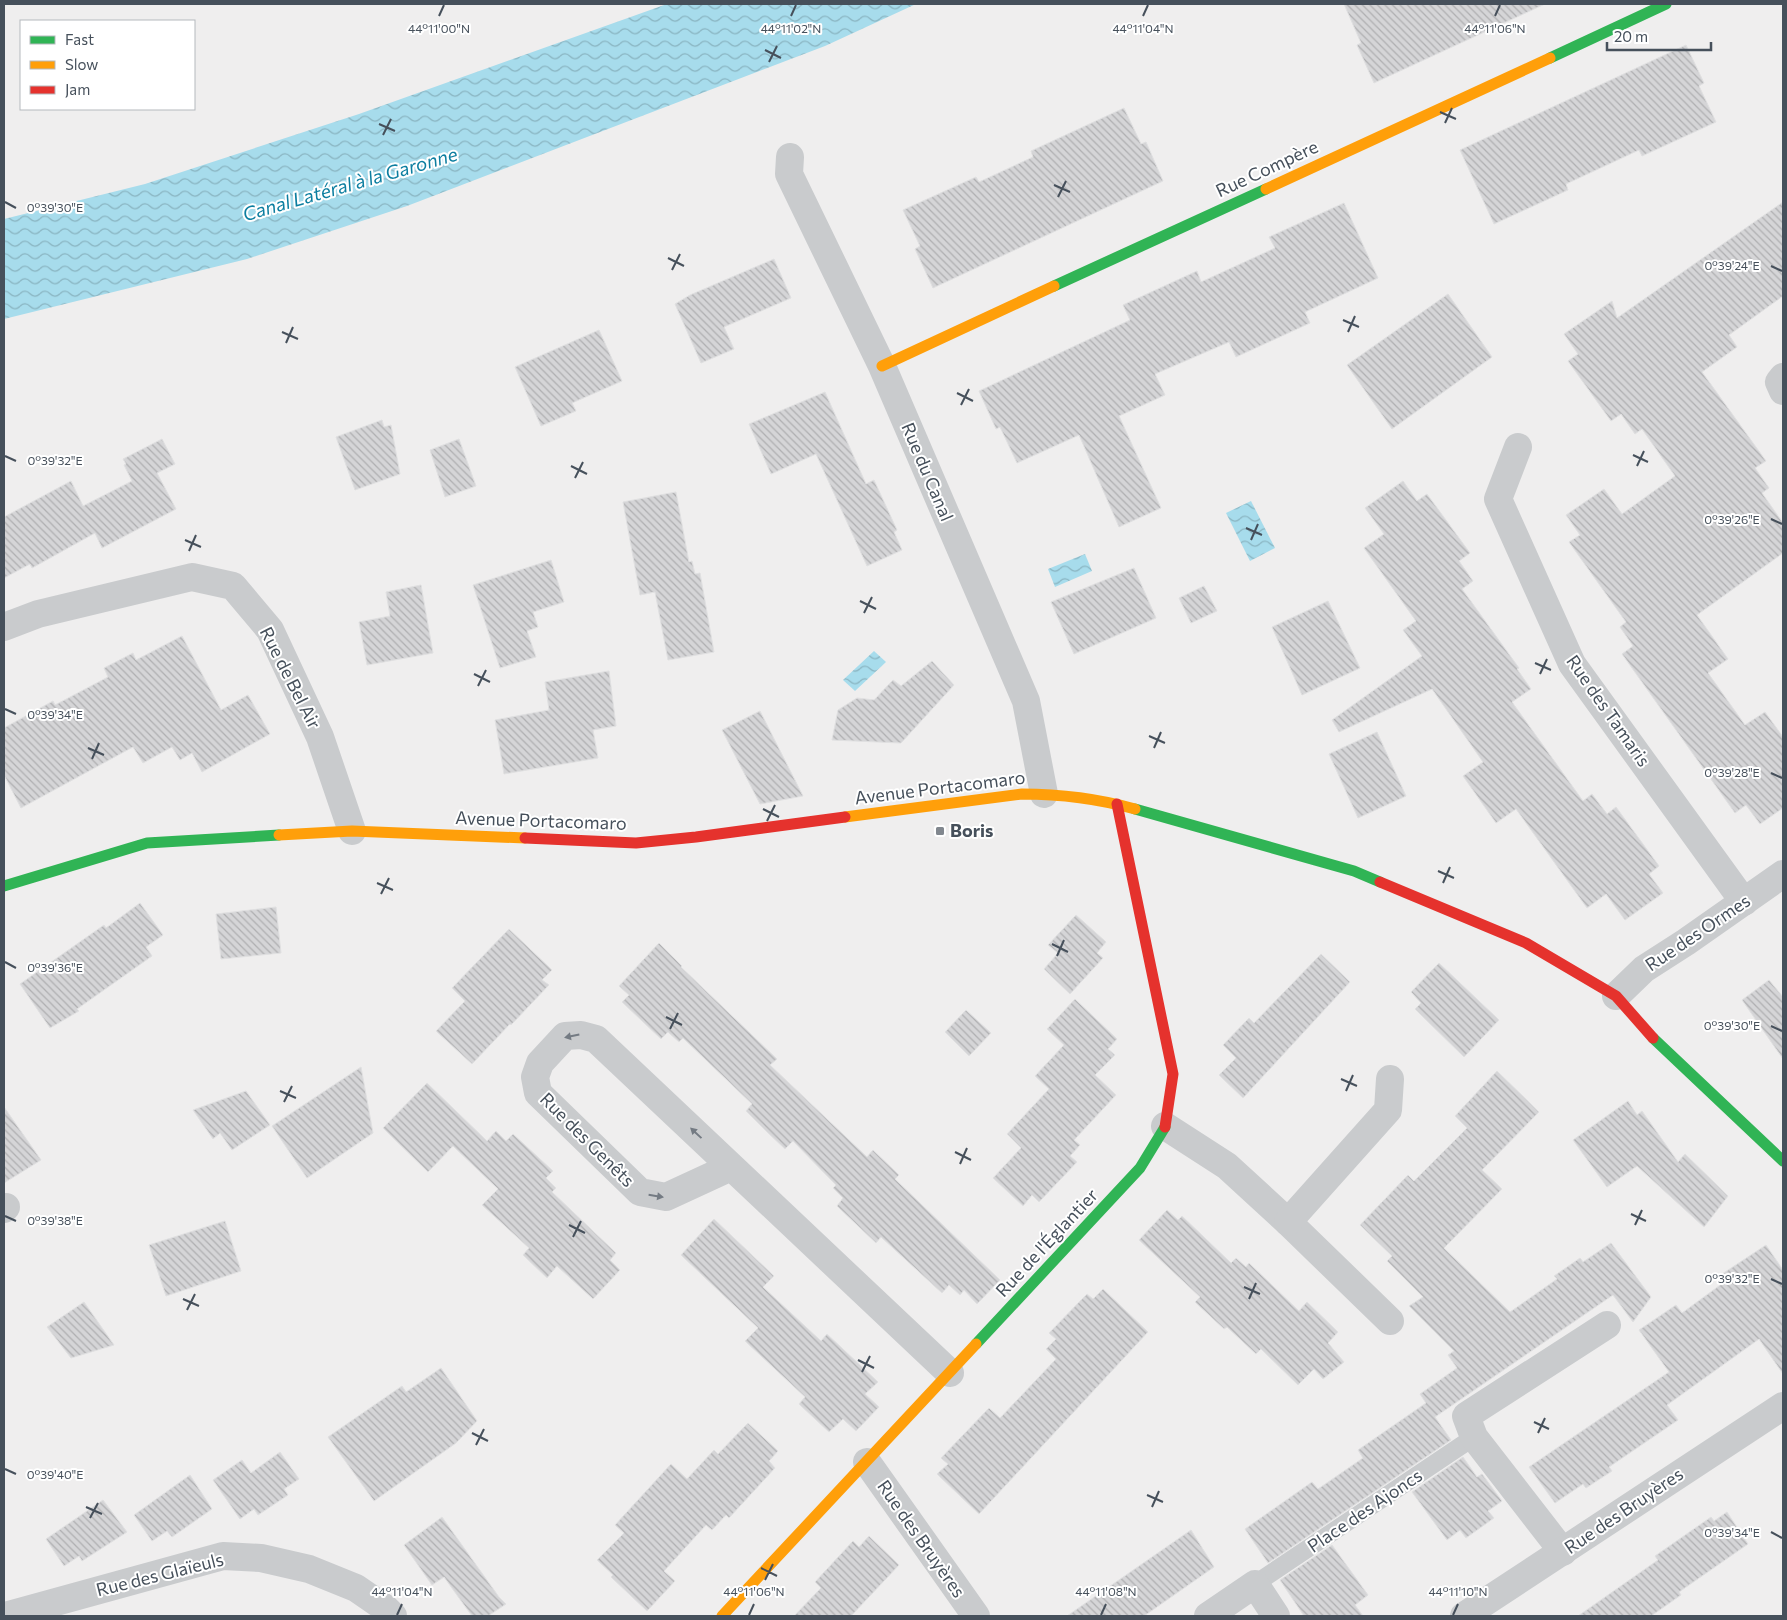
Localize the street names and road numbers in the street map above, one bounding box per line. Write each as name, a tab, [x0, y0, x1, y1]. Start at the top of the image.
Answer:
street label: Rue Compère	[1212, 135, 1321, 201]
street label: Rue du Canal	[897, 419, 959, 524]
street label: Rue de Bel Air	[256, 623, 326, 732]
street label: Rue des Tamaris	[1562, 650, 1655, 770]
street label: Avenue Portacomaro	[853, 766, 1026, 808]
street label: Avenue Portacomaro	[455, 806, 627, 834]
street label: Rue des Ormes	[1641, 889, 1754, 975]
street label: Rue des Genêts	[536, 1088, 639, 1191]
street label: Rue de l'Églantier	[991, 1184, 1102, 1301]
street label: Rue des Bruyères	[1560, 1462, 1687, 1558]
street label: Place des Ajoncs	[1303, 1464, 1426, 1557]
street label: Rue des Bruyères	[873, 1475, 971, 1601]
street label: Rue des Glaïeuls	[94, 1548, 226, 1601]

